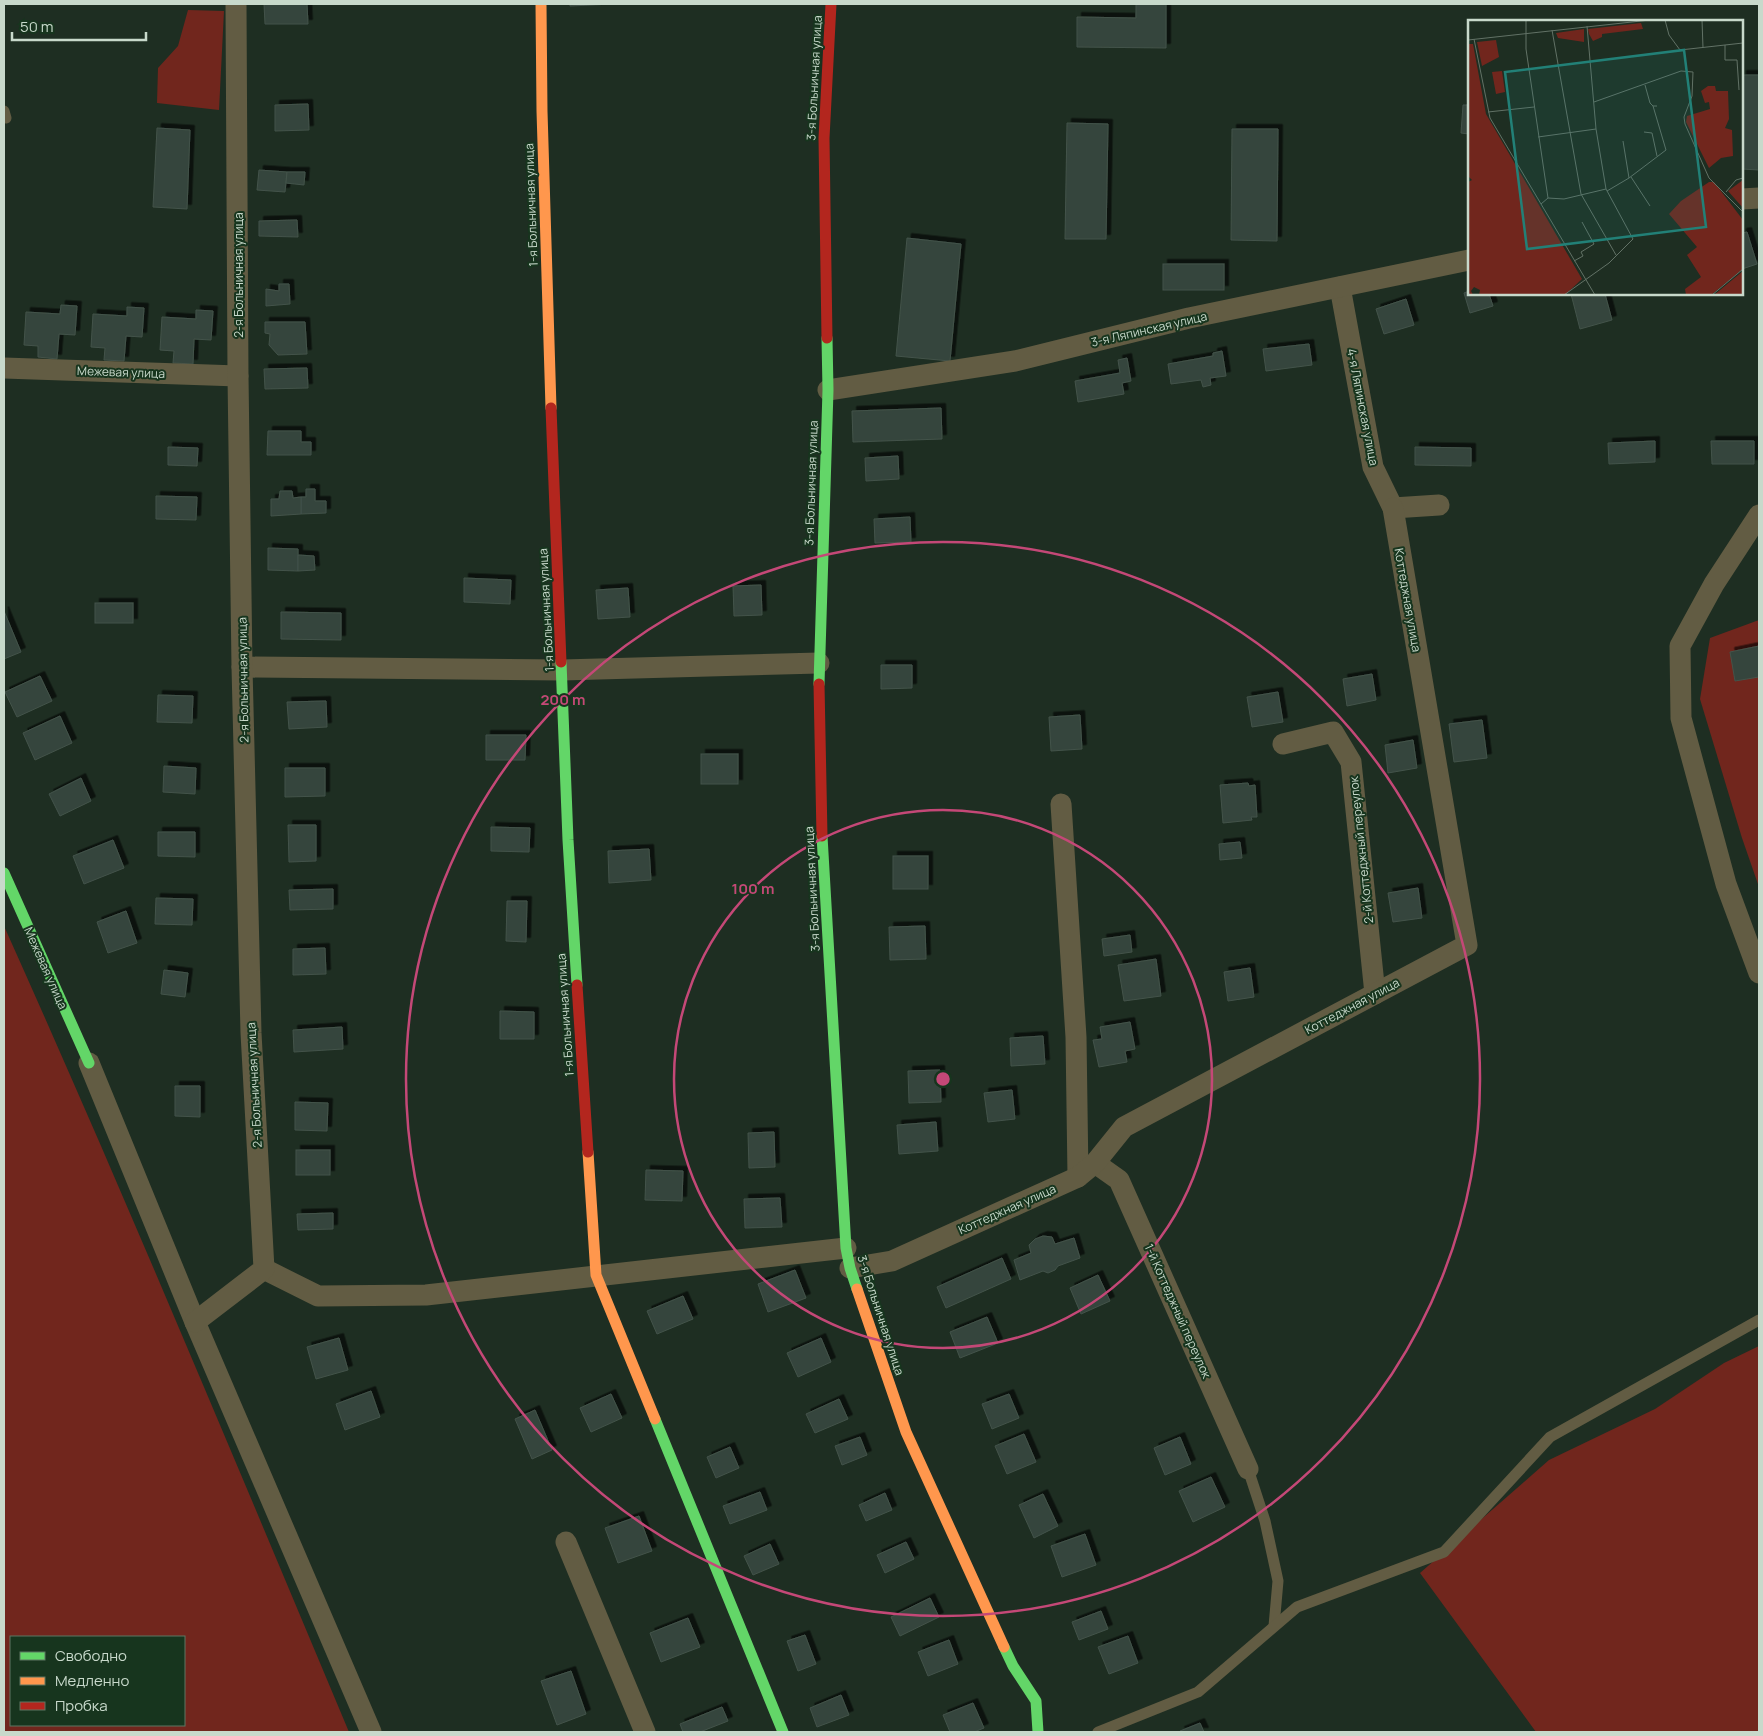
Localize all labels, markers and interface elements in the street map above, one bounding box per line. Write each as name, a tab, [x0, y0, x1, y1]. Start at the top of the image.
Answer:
scale bar	[12, 10, 146, 42]
street label: 3-я Больничная улица	[802, 15, 826, 141]
text: 50 m	[20, 16, 54, 37]
inset map	[1468, 20, 1743, 295]
street label: 1-я Больничная улица	[520, 143, 542, 267]
street label: 2-я Больничная улица	[230, 212, 247, 338]
street label: 3-я Ляпинская улица	[1089, 307, 1209, 351]
street label: 4-я Ляпинская улица	[1343, 347, 1383, 467]
street label: Межевая улица	[77, 362, 165, 382]
street label: 3-я Больничная улица	[800, 420, 822, 546]
street label: Коттеджная улица	[1391, 547, 1425, 653]
street label: 1-я Больничная улица	[534, 548, 558, 672]
street label: 2-я Больничная улица	[233, 617, 253, 743]
text: 200 m	[540, 689, 586, 710]
street label: 2-й Коттеджный переулок	[1345, 775, 1377, 924]
street label: 3-я Больничная улица	[800, 826, 824, 952]
text: 100 m	[732, 878, 774, 899]
street label: Межевая улица	[20, 924, 72, 1012]
street label: 1-я Больничная улица	[552, 953, 578, 1077]
street label: Коттеджная улица	[1302, 974, 1402, 1038]
street label: 2-я Больничная улица	[242, 1022, 266, 1148]
centre of rings	[934, 1070, 952, 1088]
street label: Коттеджная улица	[956, 1180, 1058, 1238]
street label: 1-й Коттеджный переулок	[1141, 1241, 1216, 1382]
street label: 3-я Больничная улица	[854, 1253, 908, 1377]
legend	[10, 1636, 185, 1726]
text: Свободно	[55, 1645, 127, 1666]
text: Медленно	[55, 1670, 129, 1691]
text: Пробка	[55, 1695, 108, 1716]

